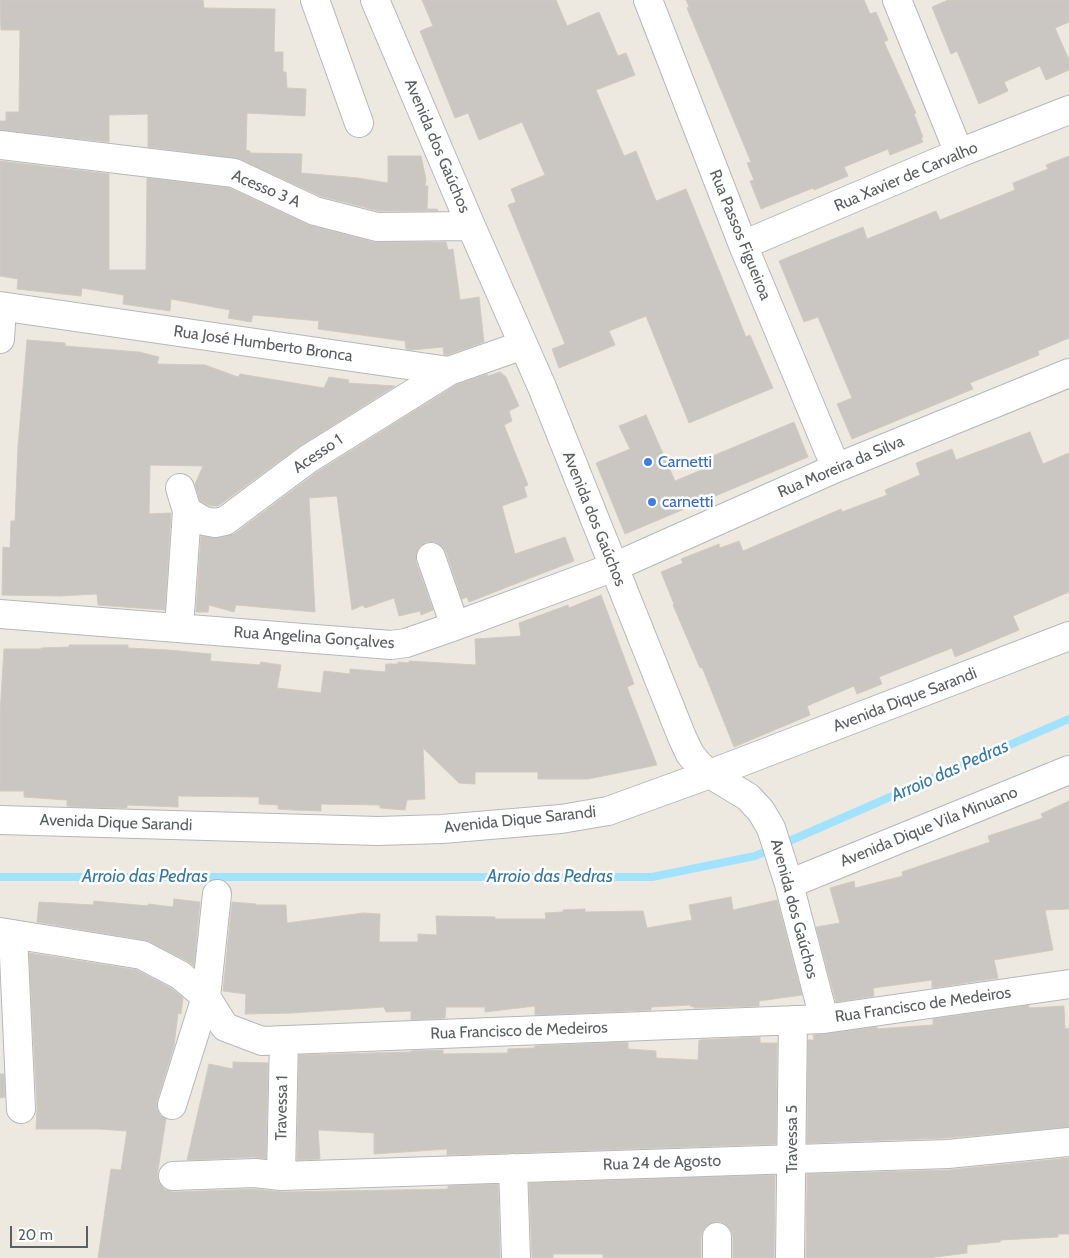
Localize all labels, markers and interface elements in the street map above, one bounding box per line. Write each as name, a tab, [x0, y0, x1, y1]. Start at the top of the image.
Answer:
street label: Avenida dos Gaúchos	[400, 76, 474, 216]
street label: Rua Xavier de Carvalho	[831, 138, 981, 216]
street label: Acesso 3 A	[229, 166, 303, 212]
street label: Rua Passos Figueiroa	[705, 167, 775, 303]
street label: Rua José Humberto Bronca	[172, 322, 354, 366]
street label: Acesso 1	[289, 430, 347, 478]
street label: Rua Moreira da Silva	[775, 432, 907, 502]
street label: Avenida dos Gaúchos	[558, 449, 630, 589]
place label: Carnetti	[658, 452, 712, 472]
marker: Carnetti	[642, 456, 654, 468]
place label: carnetti	[662, 492, 713, 512]
marker: carnetti	[646, 496, 658, 508]
street label: Rua Angelina Gonçalves	[233, 623, 395, 653]
street label: Avenida Dique Sarandi	[830, 664, 980, 736]
water label: Arroio das Pedras	[888, 735, 1012, 807]
street label: Avenida Dique Vila Minuano	[838, 783, 1020, 871]
street label: Avenida Dique Sarandi	[443, 802, 597, 838]
street label: Avenida Dique Sarandi	[39, 811, 193, 835]
street label: Avenida dos Gaúchos	[766, 837, 822, 981]
water label: Arroio das Pedras	[82, 866, 208, 888]
water label: Arroio das Pedras	[487, 866, 613, 888]
street label: Rua Francisco de Medeiros	[834, 983, 1012, 1027]
street label: Rua Francisco de Medeiros	[430, 1018, 608, 1044]
street label: Travessa 1	[272, 1075, 292, 1141]
street label: Travessa 5	[782, 1105, 802, 1173]
street label: Rua 24 de Agosto	[603, 1151, 721, 1175]
scale bar	[12, 1216, 90, 1248]
text: 20 m	[18, 1226, 53, 1244]

